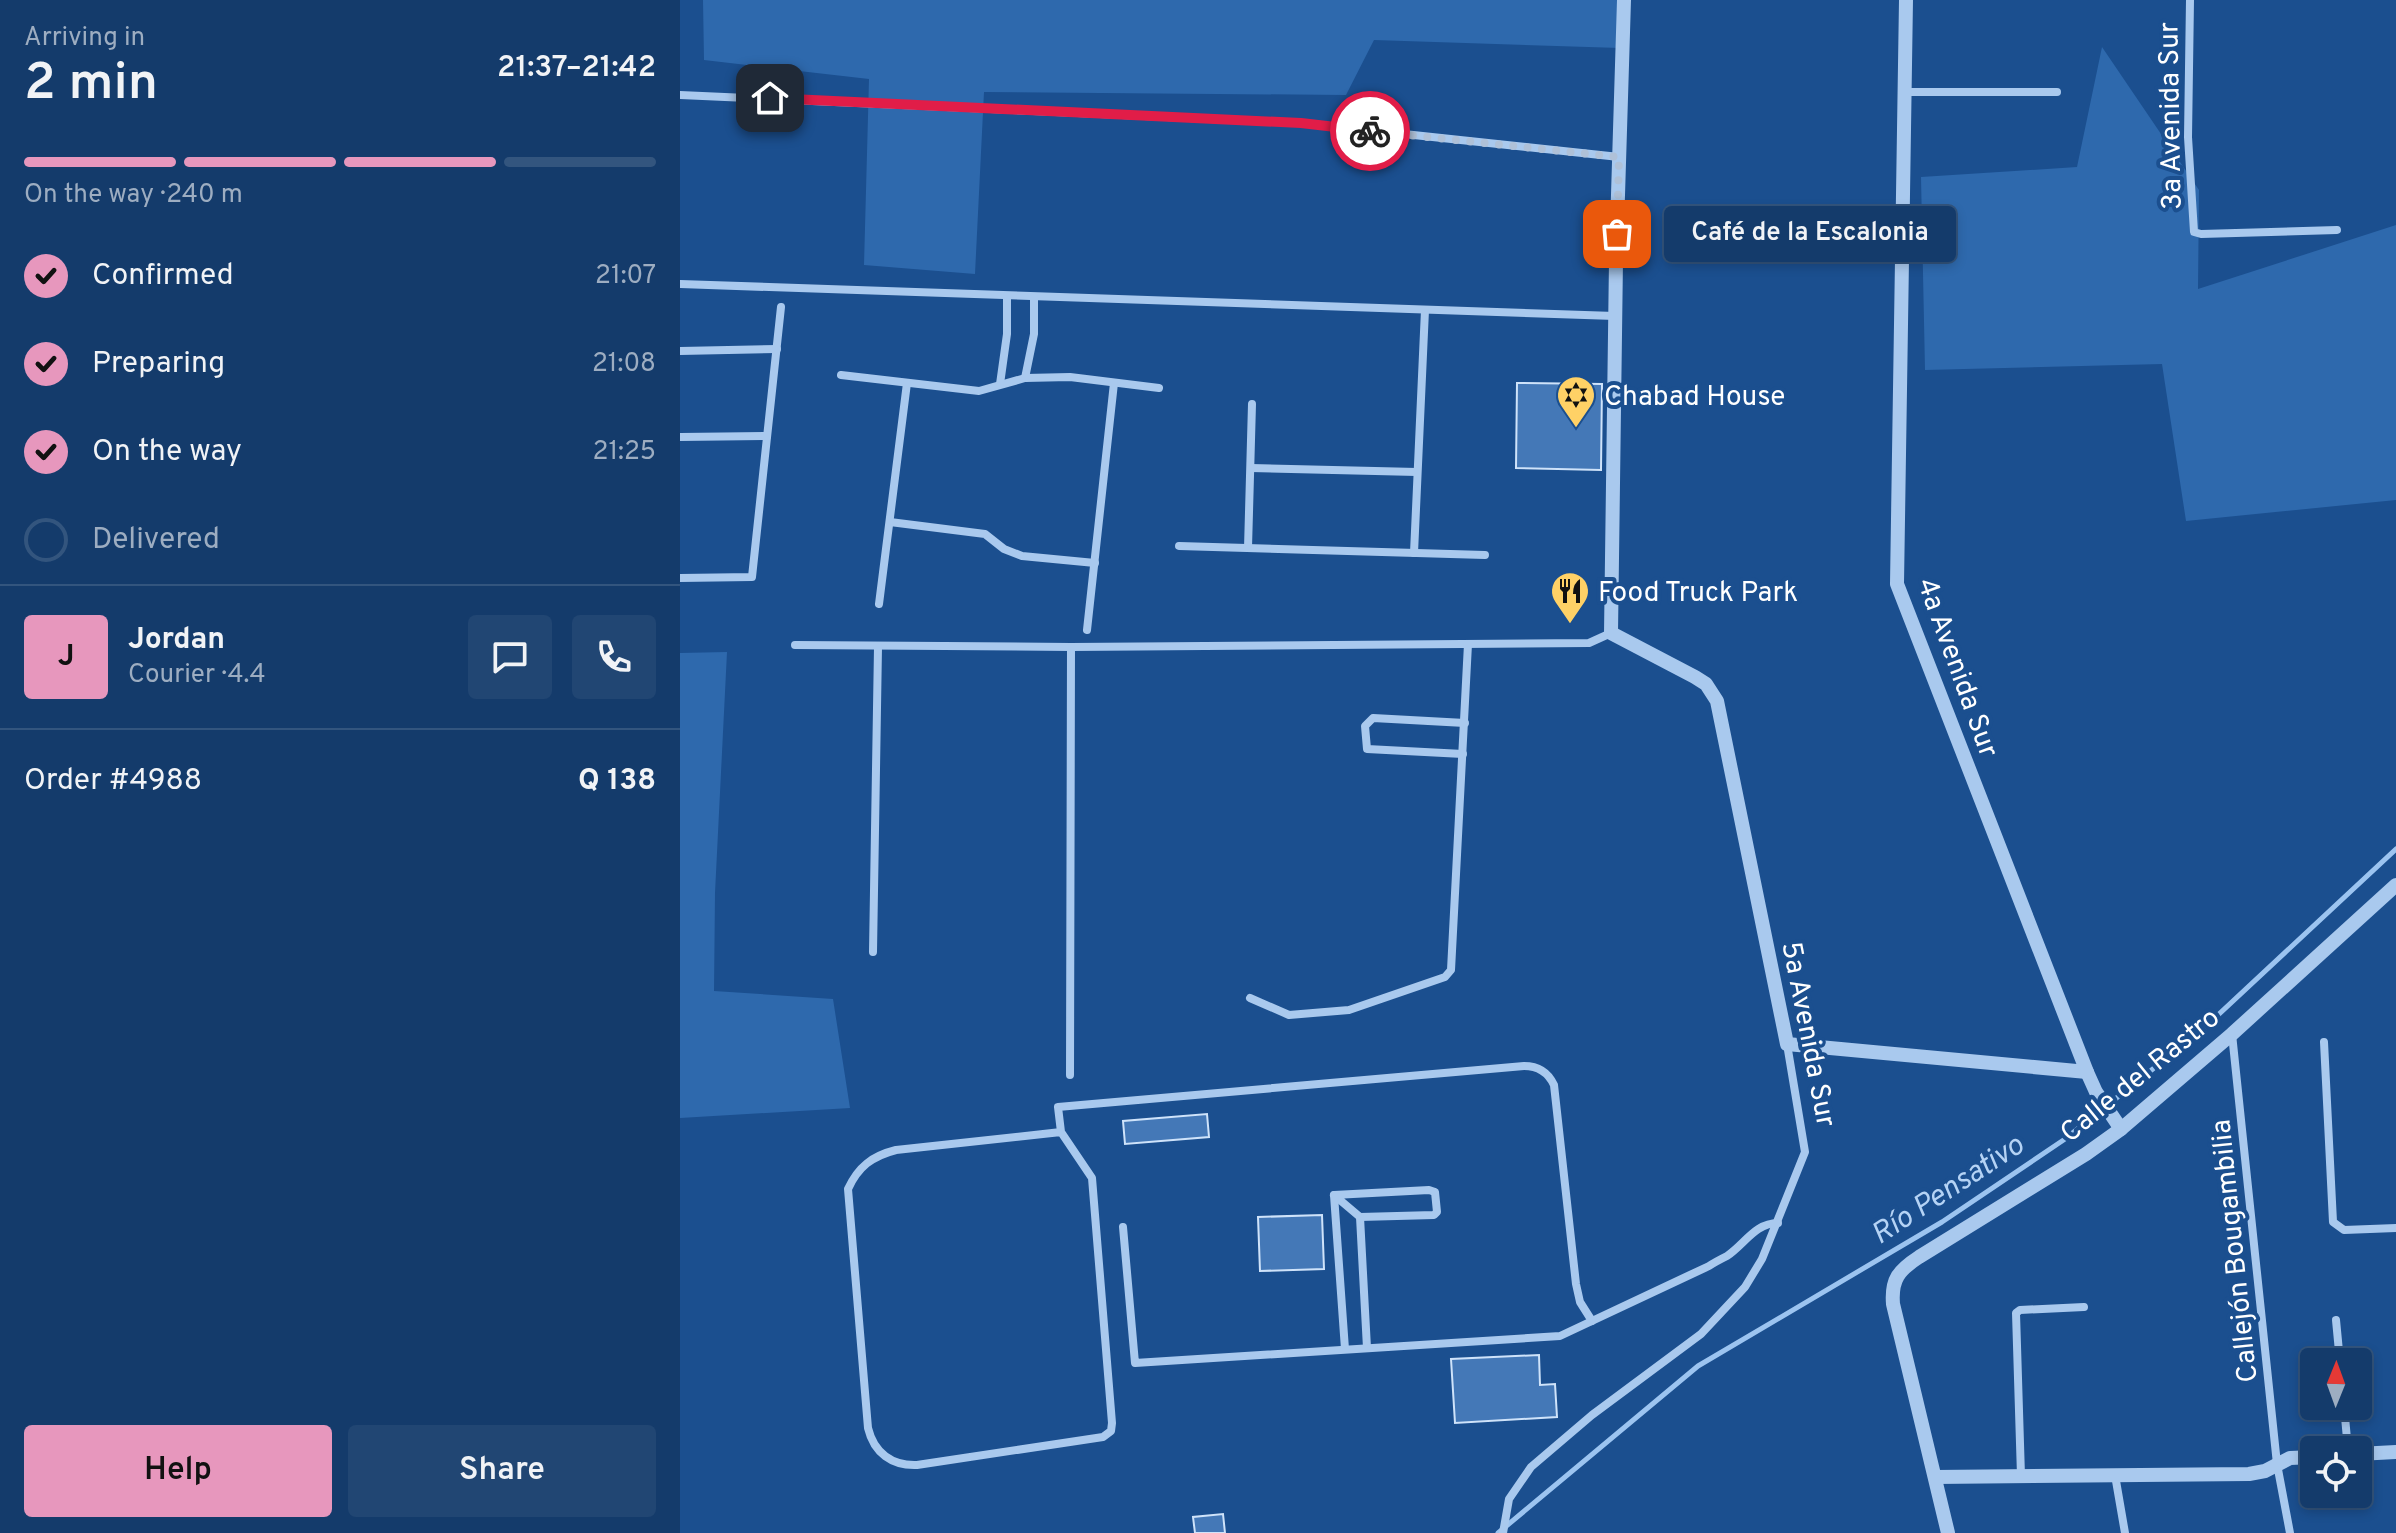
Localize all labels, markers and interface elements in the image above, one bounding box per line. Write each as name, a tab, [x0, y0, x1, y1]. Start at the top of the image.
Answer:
text: Arriving in	[24, 22, 145, 55]
street label: 3a Avenida Sur	[2152, 22, 2192, 210]
text: 21:37–21:42	[497, 50, 656, 87]
text: 2 min	[24, 52, 158, 118]
pin	[736, 64, 804, 132]
icon: home	[748, 76, 792, 120]
courier	[1330, 91, 1410, 171]
icon: bike	[1348, 109, 1392, 153]
text: On the way · 240 m	[24, 179, 243, 212]
pin	[1583, 200, 1651, 268]
callout: Café de la Escalonia	[1665, 206, 1957, 262]
icon: bag	[1595, 212, 1639, 256]
text: Café de la Escalonia	[1691, 217, 1929, 250]
icon: check	[24, 254, 68, 298]
text: Confirmed	[92, 258, 234, 295]
text: 21:07	[595, 260, 656, 293]
icon: check	[24, 342, 68, 386]
text: Preparing	[92, 346, 225, 383]
text: 21:08	[592, 348, 656, 381]
synagogue icon: Chabad House	[1555, 374, 1597, 429]
place label: Chabad House	[1604, 380, 1785, 416]
icon: check	[24, 430, 68, 474]
text: On the way	[92, 434, 242, 471]
text: 21:25	[592, 436, 656, 469]
text: Delivered	[92, 522, 220, 559]
restaurant icon: Food Truck Park	[1549, 570, 1591, 625]
street label: 4a Avenida Sur	[1907, 573, 2005, 763]
place label: Food Truck Park	[1598, 576, 1798, 612]
button: chat	[468, 615, 552, 699]
button: phone	[572, 615, 656, 699]
text: Jordan	[128, 622, 225, 659]
text: J	[58, 639, 74, 676]
text: Courier · 4.4	[128, 659, 266, 692]
text: Order #4988	[24, 763, 202, 800]
text: Q 138	[578, 763, 656, 800]
street label: 5a Avenida Sur	[1771, 939, 1843, 1131]
street label: Calle del Rastro	[2054, 1001, 2228, 1152]
street label: Callejón Bougambilia	[2204, 1117, 2268, 1384]
water label: Río Pensativo	[1865, 1128, 2032, 1254]
north arrow	[2300, 1348, 2372, 1420]
map controls	[2300, 1348, 2372, 1508]
button: Help	[24, 1425, 332, 1517]
button: Share	[348, 1425, 656, 1517]
button: locate	[2300, 1436, 2372, 1508]

